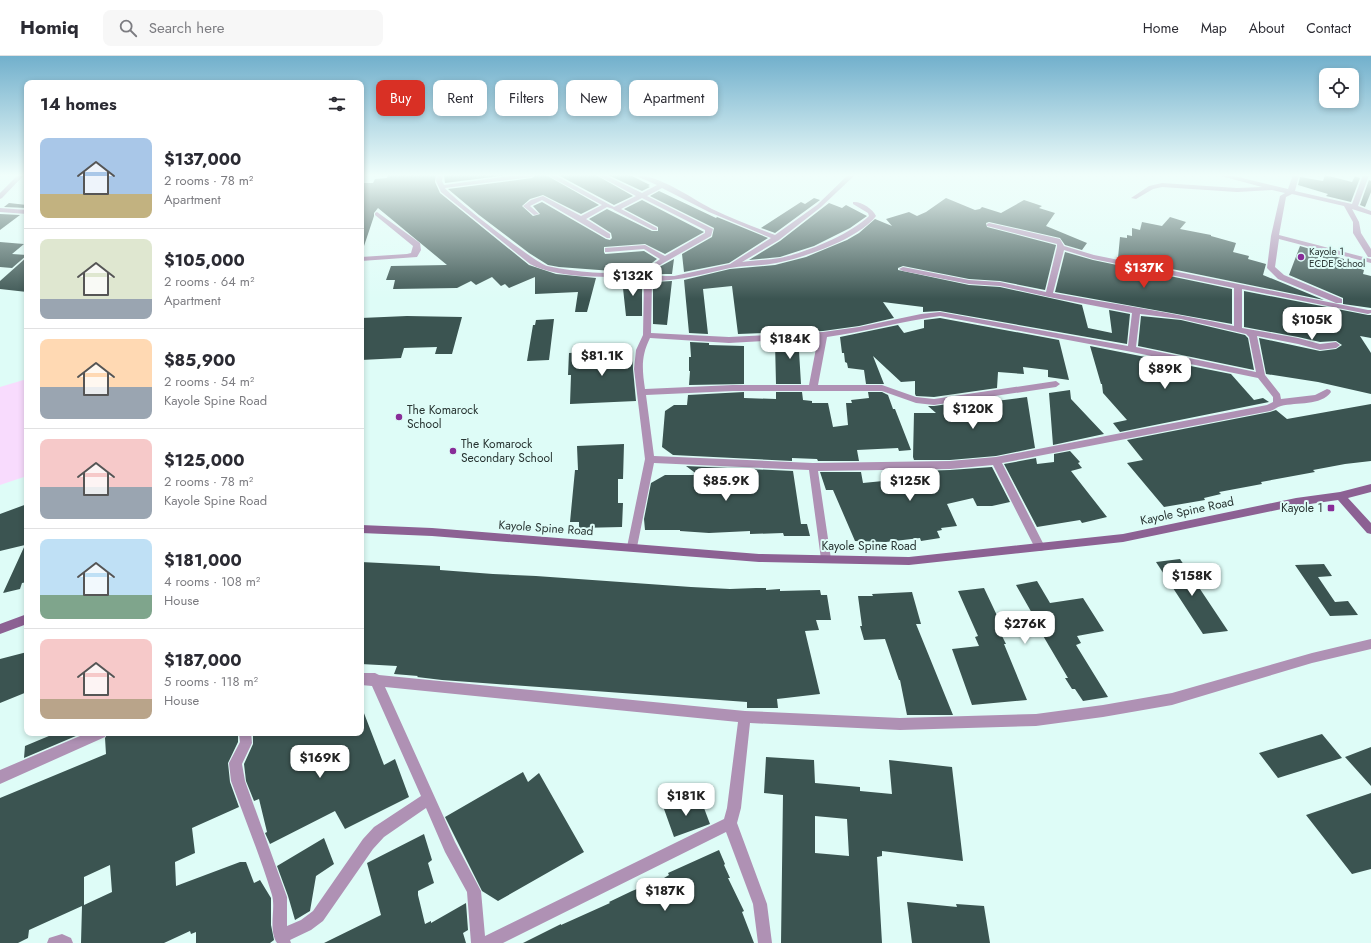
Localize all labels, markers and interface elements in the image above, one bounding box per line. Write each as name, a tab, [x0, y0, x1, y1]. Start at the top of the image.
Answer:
search box	[103, 10, 383, 46]
text: Homiq	[20, 14, 79, 41]
icon: search	[117, 17, 139, 39]
text: Search here	[149, 17, 225, 39]
text: Home	[1143, 18, 1179, 38]
text: Map	[1201, 18, 1227, 38]
text: About	[1249, 18, 1284, 38]
text: Contact	[1306, 18, 1351, 38]
map controls	[1319, 68, 1359, 108]
button: locate	[1319, 68, 1359, 108]
chip: Buy	[376, 80, 425, 116]
chip: Rent	[433, 80, 487, 116]
chip: Filters	[495, 80, 558, 116]
chip: New	[566, 80, 621, 116]
chip: Apartment	[629, 80, 718, 116]
text: 14 homes	[40, 92, 117, 116]
icon: filters	[326, 93, 348, 115]
text: $137,000	[164, 147, 241, 171]
icon: home	[72, 154, 120, 202]
text: 2 rooms · 78 m²	[164, 171, 253, 190]
text: Apartment	[164, 190, 221, 209]
place label: Kayole 1 ECDE School	[1309, 244, 1365, 271]
text: $105,000	[164, 248, 245, 272]
marker: Kayole 1 ECDE School	[1296, 252, 1306, 262]
icon: home	[72, 255, 120, 303]
pin: $137K	[1116, 255, 1172, 289]
text: $137K	[1124, 258, 1164, 277]
pin: $132K	[605, 263, 661, 297]
text: $132K	[613, 266, 653, 285]
text: 2 rooms · 64 m²	[164, 272, 254, 291]
text: Apartment	[164, 291, 221, 310]
pin: $105K	[1284, 307, 1340, 341]
text: $105K	[1292, 310, 1332, 329]
pin: $184K	[762, 326, 818, 360]
text: $184K	[769, 329, 811, 348]
pin: $81.1K	[569, 343, 635, 377]
text: $81.1K	[581, 346, 623, 365]
text: $85,900	[164, 348, 236, 372]
icon: home	[72, 355, 120, 403]
pin: $89K	[1141, 356, 1189, 390]
text: $89K	[1148, 359, 1182, 378]
text: 2 rooms · 54 m²	[164, 372, 254, 391]
text: Kayole Spine Road	[164, 391, 267, 410]
pin: $120K	[945, 396, 1001, 430]
text: $120K	[953, 399, 993, 418]
place label: The Komarock School	[407, 401, 479, 433]
marker: The Komarock School	[394, 412, 404, 422]
place label: The Komarock Secondary School	[461, 435, 553, 467]
marker: The Komarock Secondary School	[448, 446, 458, 456]
text: $125,000	[164, 448, 245, 472]
icon: home	[72, 455, 120, 503]
pin: $85.9K	[693, 468, 759, 502]
pin: $125K	[882, 468, 938, 502]
text: $85.9K	[703, 471, 749, 490]
text: $125K	[890, 471, 930, 490]
text: 2 rooms · 78 m²	[164, 472, 253, 491]
text: Kayole Spine Road	[164, 491, 267, 510]
street label: Kayole Spine Road	[1139, 492, 1235, 530]
place label: Kayole 1	[1281, 499, 1323, 517]
marker: Kayole 1	[1326, 503, 1336, 513]
street label: Kayole Spine Road	[498, 516, 594, 540]
street label: Kayole Spine Road	[821, 537, 917, 555]
text: $181,000	[164, 548, 242, 572]
icon: home	[72, 555, 120, 603]
pin: $158K	[1164, 563, 1220, 597]
text: $158K	[1172, 566, 1212, 585]
text: 4 rooms · 108 m²	[164, 572, 260, 591]
text: House	[164, 591, 199, 610]
pin: $276K	[997, 611, 1053, 645]
text: $276K	[1004, 614, 1046, 633]
text: $187,000	[164, 648, 241, 672]
icon: home	[72, 655, 120, 703]
text: 5 rooms · 118 m²	[164, 672, 258, 691]
text: House	[164, 691, 199, 710]
pin: $169K	[292, 745, 348, 779]
text: $169K	[299, 748, 341, 767]
pin: $181K	[658, 783, 714, 817]
text: $181K	[667, 786, 705, 805]
pin: $187K	[637, 878, 693, 912]
text: $187K	[645, 881, 685, 900]

